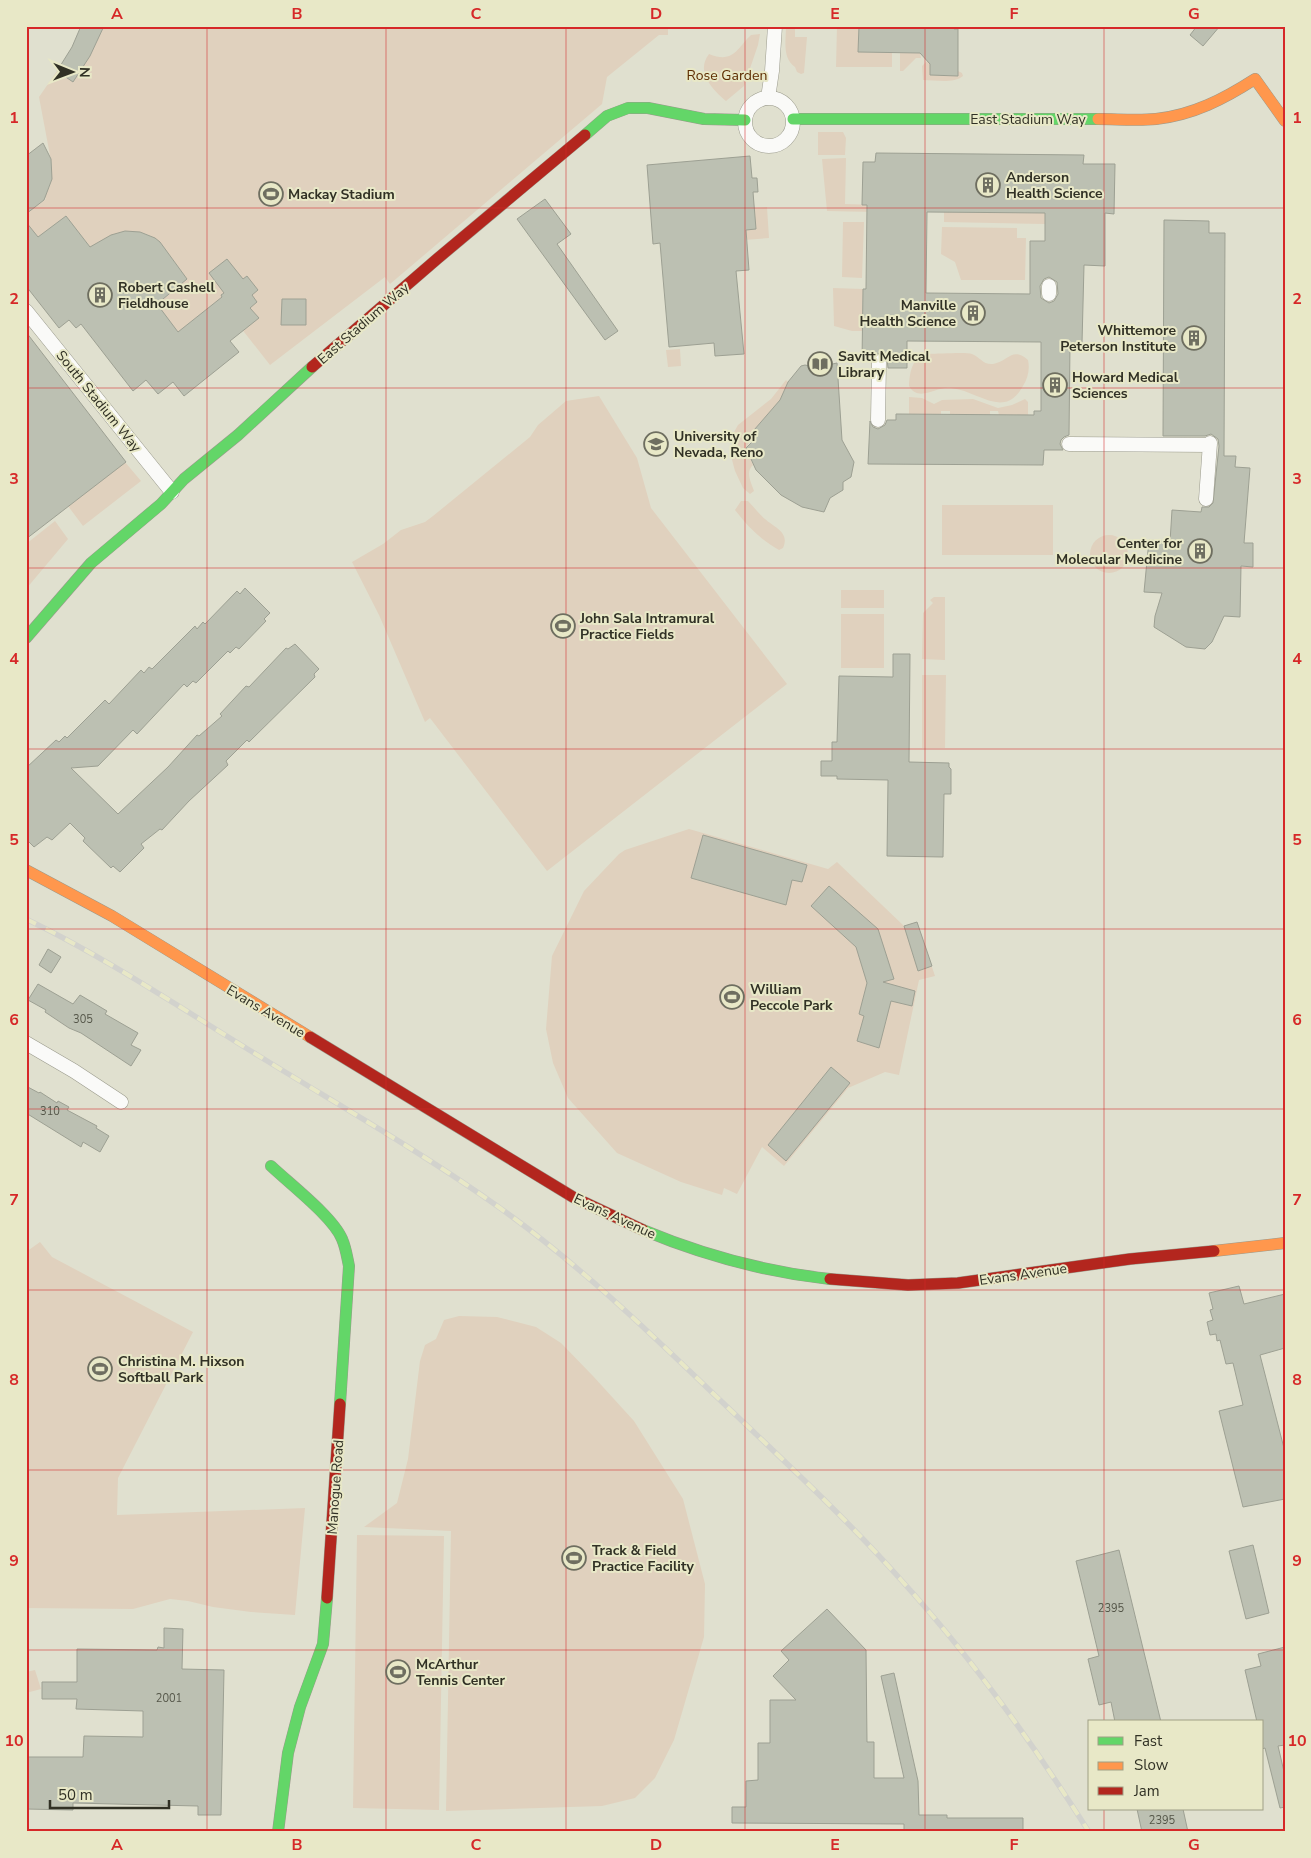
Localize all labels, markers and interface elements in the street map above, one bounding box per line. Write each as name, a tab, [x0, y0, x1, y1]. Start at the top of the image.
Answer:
text: A	[111, 3, 123, 25]
text: B	[291, 3, 303, 25]
text: C	[471, 3, 482, 25]
text: D	[650, 3, 662, 25]
text: E	[830, 3, 840, 25]
text: F	[1010, 3, 1019, 25]
text: G	[1188, 3, 1200, 25]
north arrow	[48, 48, 98, 98]
park label: Rose Garden	[687, 66, 767, 85]
text: N	[75, 67, 94, 78]
text: 1	[9, 107, 19, 129]
text: 1	[1292, 107, 1302, 129]
street label: East Stadium Way	[970, 110, 1087, 129]
place label: Anderson Health Science	[1006, 168, 1103, 203]
building icon: Anderson Health Science	[975, 172, 1001, 198]
sports icon: Mackay Stadium	[258, 181, 284, 207]
place label: Mackay Stadium	[288, 185, 395, 204]
place label: Robert Cashell Fieldhouse	[118, 278, 215, 313]
street label: East Stadium Way	[313, 278, 414, 368]
building icon: Robert Cashell Fieldhouse	[87, 282, 113, 308]
text: 2	[9, 288, 19, 310]
text: 2	[1292, 288, 1302, 310]
place label: Manville Health Science	[859, 296, 956, 331]
building icon: Manville Health Science	[960, 300, 986, 326]
place label: Whittemore Peterson Institute	[1060, 321, 1176, 356]
building icon: Whittemore Peterson Institute	[1181, 325, 1207, 351]
street label: South Stadium Way	[52, 347, 146, 457]
place label: Savitt Medical Library	[838, 347, 930, 382]
library icon: Savitt Medical Library	[807, 351, 833, 377]
place label: Howard Medical Sciences	[1072, 368, 1179, 403]
building icon: Howard Medical Sciences	[1042, 372, 1068, 398]
place label: University of Nevada, Reno	[674, 427, 763, 462]
school or university icon: University of Nevada, Reno	[643, 431, 669, 457]
text: 3	[9, 468, 19, 490]
text: 3	[1292, 468, 1302, 490]
place label: Center for Molecular Medicine	[1056, 534, 1183, 569]
building icon: Center for Molecular Medicine	[1187, 538, 1213, 564]
place label: John Sala Intramural Practice Fields	[579, 609, 715, 644]
sports icon: John Sala Intramural Practice Fields	[550, 613, 576, 639]
text: 4	[9, 648, 19, 670]
text: 4	[1292, 648, 1302, 670]
text: 5	[9, 829, 19, 851]
text: 5	[1292, 829, 1302, 851]
place label: William Peccole Park	[750, 980, 833, 1015]
street label: Evans Avenue	[223, 981, 309, 1042]
sports icon: William Peccole Park	[719, 984, 745, 1010]
text: 6	[9, 1009, 19, 1031]
text: 6	[1292, 1009, 1302, 1031]
house number: 305	[73, 1012, 93, 1027]
house number: 310	[40, 1104, 60, 1119]
text: 7	[9, 1189, 19, 1211]
street label: Evans Avenue	[571, 1189, 659, 1244]
text: 7	[1292, 1189, 1302, 1211]
street label: Evans Avenue	[978, 1259, 1068, 1290]
place label: Christina M. Hixson Softball Park	[118, 1352, 245, 1387]
sports icon: Christina M. Hixson Softball Park	[87, 1356, 113, 1382]
text: 8	[9, 1369, 19, 1391]
text: 8	[1292, 1369, 1302, 1391]
street label: Manogue Road	[323, 1439, 348, 1535]
place label: Track & Field Practice Facility	[592, 1541, 694, 1576]
sports icon: Track & Field Practice Facility	[561, 1545, 587, 1571]
text: 9	[9, 1550, 19, 1572]
text: 9	[1292, 1550, 1302, 1572]
house number: 2395	[1098, 1601, 1125, 1616]
place label: McArthur Tennis Center	[416, 1655, 505, 1690]
sports icon: McArthur Tennis Center	[385, 1659, 411, 1685]
house number: 2001	[156, 1691, 182, 1706]
legend	[1088, 1720, 1264, 1810]
text: 10	[4, 1730, 24, 1752]
text: 10	[1287, 1730, 1307, 1752]
text: Fast	[1134, 1731, 1163, 1751]
text: Slow	[1134, 1755, 1169, 1775]
scale bar	[50, 1778, 169, 1810]
text: Jam	[1133, 1781, 1160, 1801]
text: 50 m	[58, 1785, 93, 1805]
house number: 2395	[1149, 1813, 1176, 1828]
text: A	[111, 1834, 123, 1856]
text: B	[291, 1834, 303, 1856]
text: C	[471, 1834, 482, 1856]
text: D	[650, 1834, 662, 1856]
text: E	[830, 1834, 840, 1856]
text: F	[1010, 1834, 1019, 1856]
text: G	[1188, 1834, 1200, 1856]

